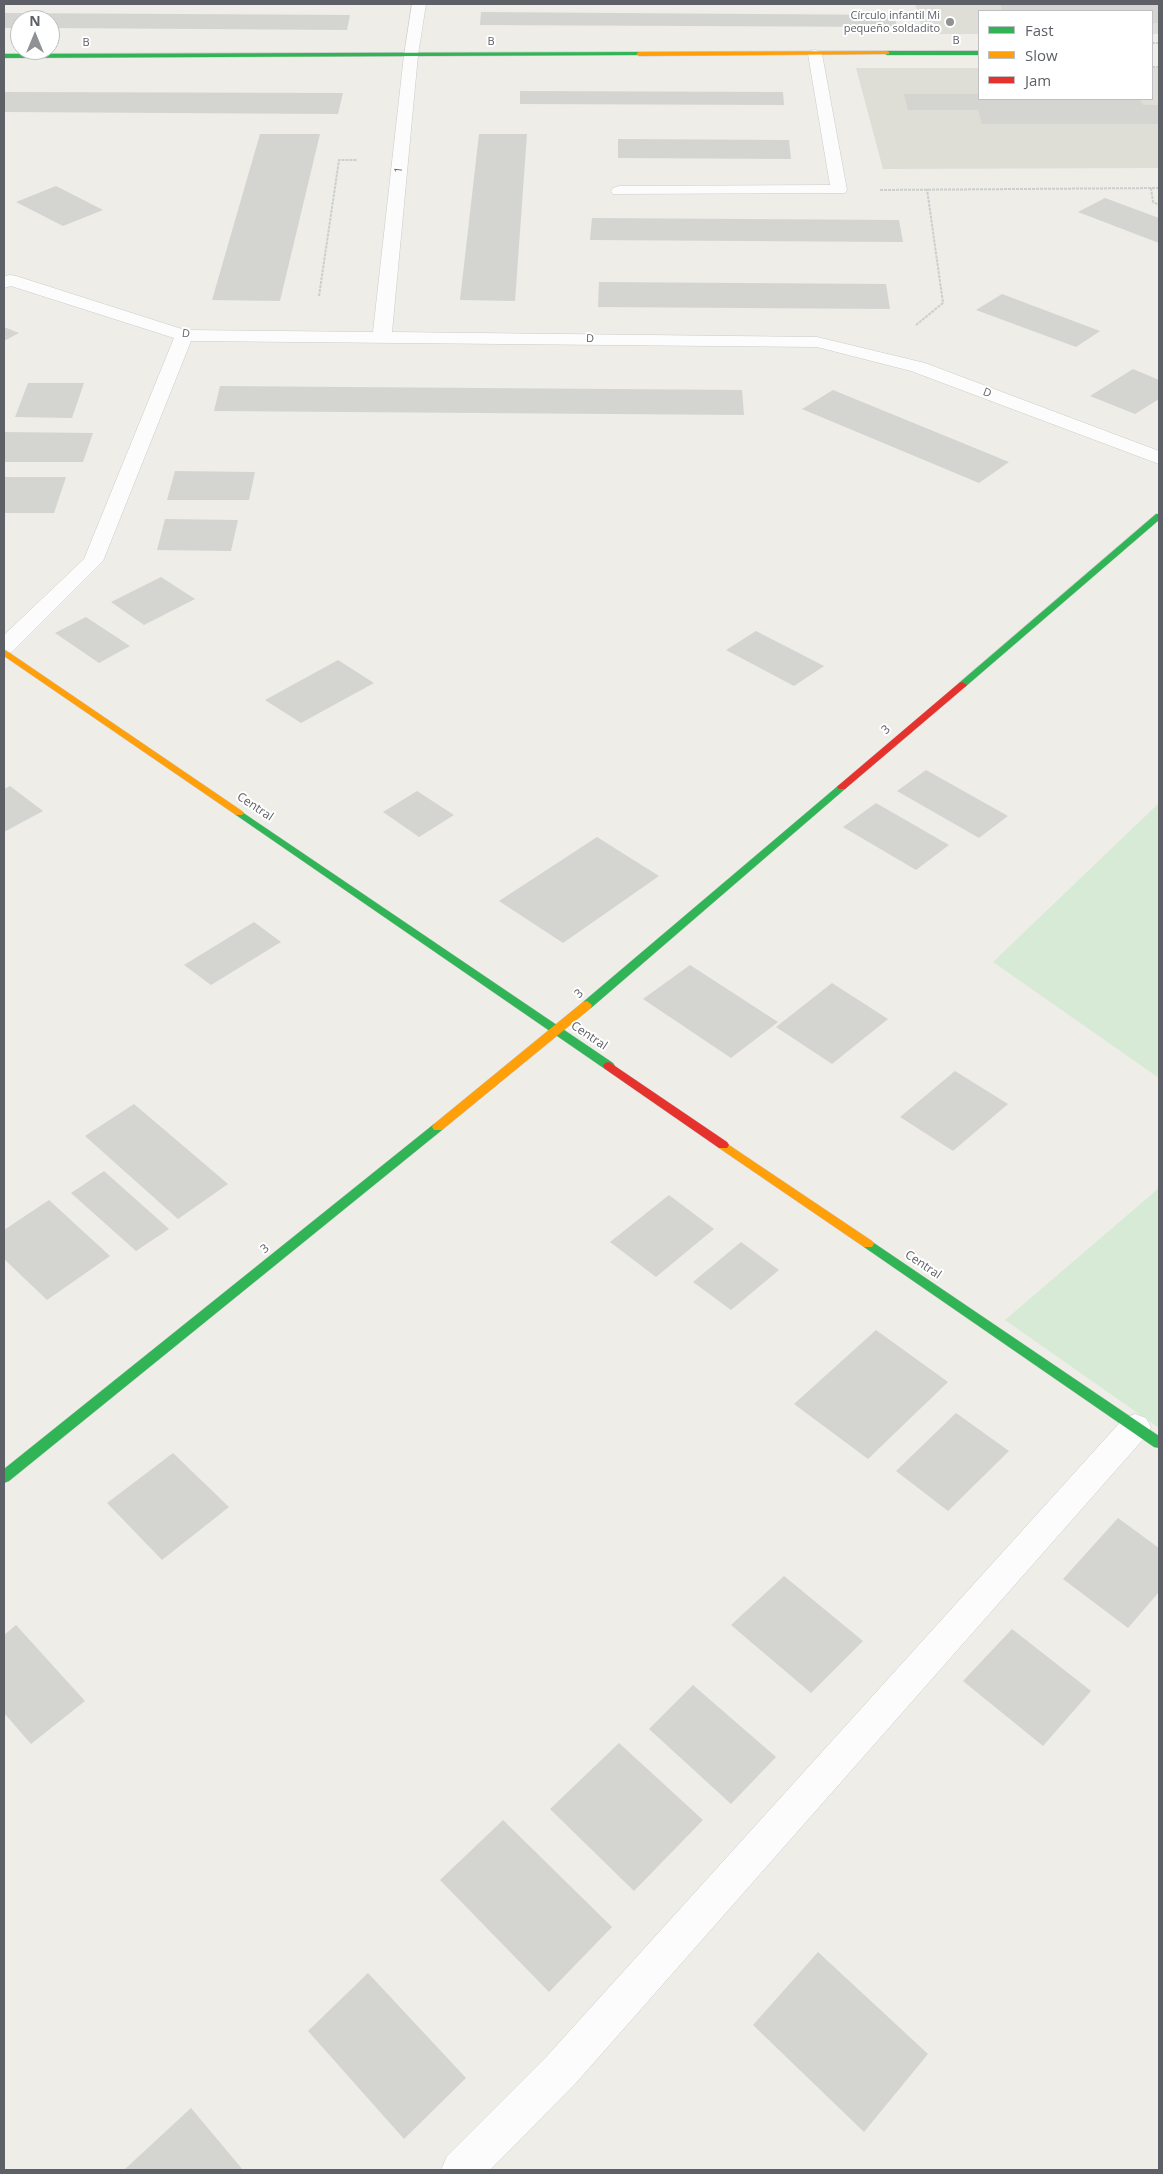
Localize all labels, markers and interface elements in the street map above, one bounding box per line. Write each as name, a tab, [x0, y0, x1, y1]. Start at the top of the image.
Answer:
place label: Círculo infantil Mi pequeño soldadito	[844, 9, 940, 35]
north arrow	[10, 10, 60, 60]
legend	[978, 10, 1153, 100]
text: N	[29, 11, 41, 30]
marker: Círculo infantil Mi pequeño soldadito	[944, 16, 956, 28]
text: Fast	[1025, 20, 1054, 40]
street label: B	[952, 34, 960, 48]
street label: B	[487, 35, 495, 49]
street label: B	[82, 36, 90, 50]
text: Slow	[1025, 45, 1058, 65]
text: Jam	[1025, 70, 1051, 90]
street label: 1	[392, 166, 406, 174]
street label: D	[181, 327, 191, 341]
street label: D	[586, 332, 594, 346]
street label: D	[981, 385, 993, 401]
street label: 3	[879, 722, 893, 738]
street label: Central	[234, 790, 276, 824]
street label: 3	[572, 986, 586, 1002]
street label: Central	[568, 1019, 610, 1053]
street label: 3	[258, 1241, 272, 1257]
street label: Central	[902, 1248, 944, 1282]

